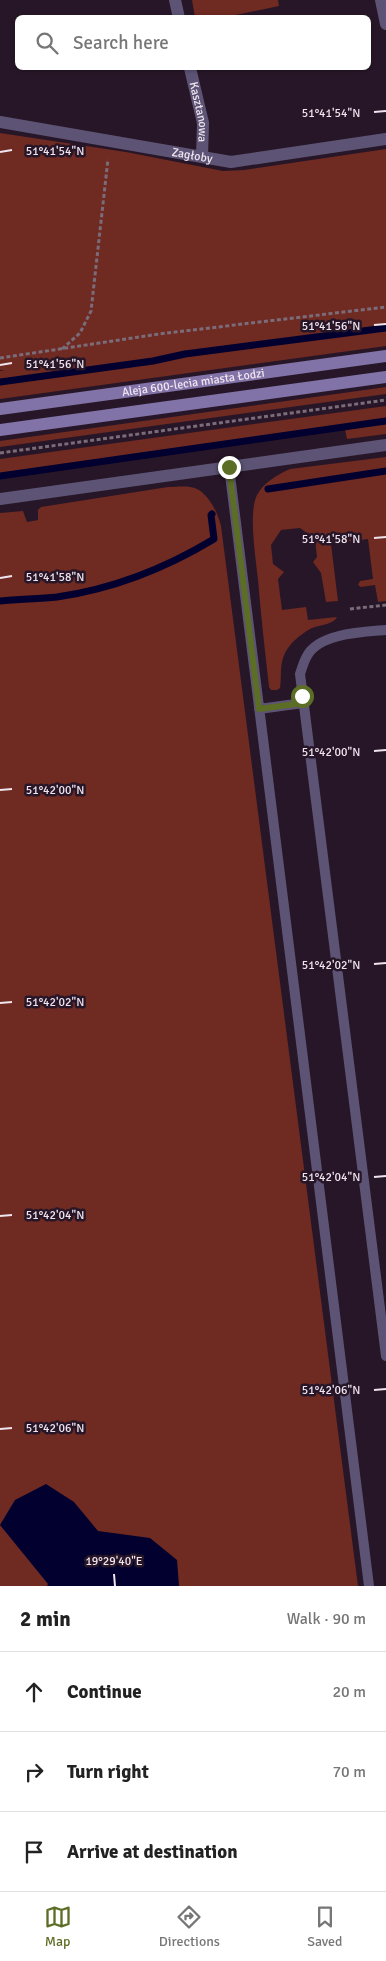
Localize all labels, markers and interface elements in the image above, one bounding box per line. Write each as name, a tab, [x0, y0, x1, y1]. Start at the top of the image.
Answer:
search box	[15, 15, 371, 70]
icon: search	[33, 29, 61, 57]
text: Search here	[73, 31, 169, 55]
street label: Kasztanowa	[185, 80, 210, 142]
text: 51°41'54"N	[302, 106, 360, 121]
text: 51°41'54"N	[26, 144, 84, 159]
street label: Zagłoby	[170, 145, 214, 167]
text: 51°41'56"N	[302, 319, 360, 334]
text: 51°41'56"N	[26, 357, 84, 372]
street label: Aleja 600-lecia miasta Łodzi	[121, 366, 266, 400]
route end	[218, 456, 241, 479]
text: 51°41'58"N	[302, 532, 360, 547]
text: 51°41'58"N	[26, 570, 84, 585]
route start	[291, 685, 314, 708]
text: 51°42'00"N	[302, 745, 360, 760]
text: 51°42'00"N	[26, 783, 84, 798]
text: 51°42'02"N	[302, 958, 360, 973]
text: 51°42'02"N	[26, 995, 84, 1010]
text: 51°42'04"N	[302, 1170, 360, 1185]
text: 51°42'04"N	[26, 1208, 84, 1223]
text: 51°42'06"N	[302, 1383, 360, 1398]
text: 51°42'06"N	[26, 1421, 84, 1436]
text: 19°29'40"E	[85, 1554, 143, 1569]
text: 2 min	[20, 1606, 71, 1632]
text: Walk · 90 m	[287, 1609, 366, 1629]
icon: ahead	[20, 1678, 48, 1706]
text: Continue	[67, 1680, 142, 1704]
text: 20 m	[332, 1682, 366, 1702]
icon: right	[20, 1758, 48, 1786]
text: Turn right	[67, 1760, 149, 1784]
text: 70 m	[332, 1762, 366, 1782]
icon: arrive	[20, 1838, 48, 1866]
text: Arrive at destination	[67, 1840, 238, 1864]
tab: Map	[44, 1903, 72, 1950]
tab: Directions	[159, 1903, 220, 1950]
tab: Saved	[307, 1903, 342, 1950]

